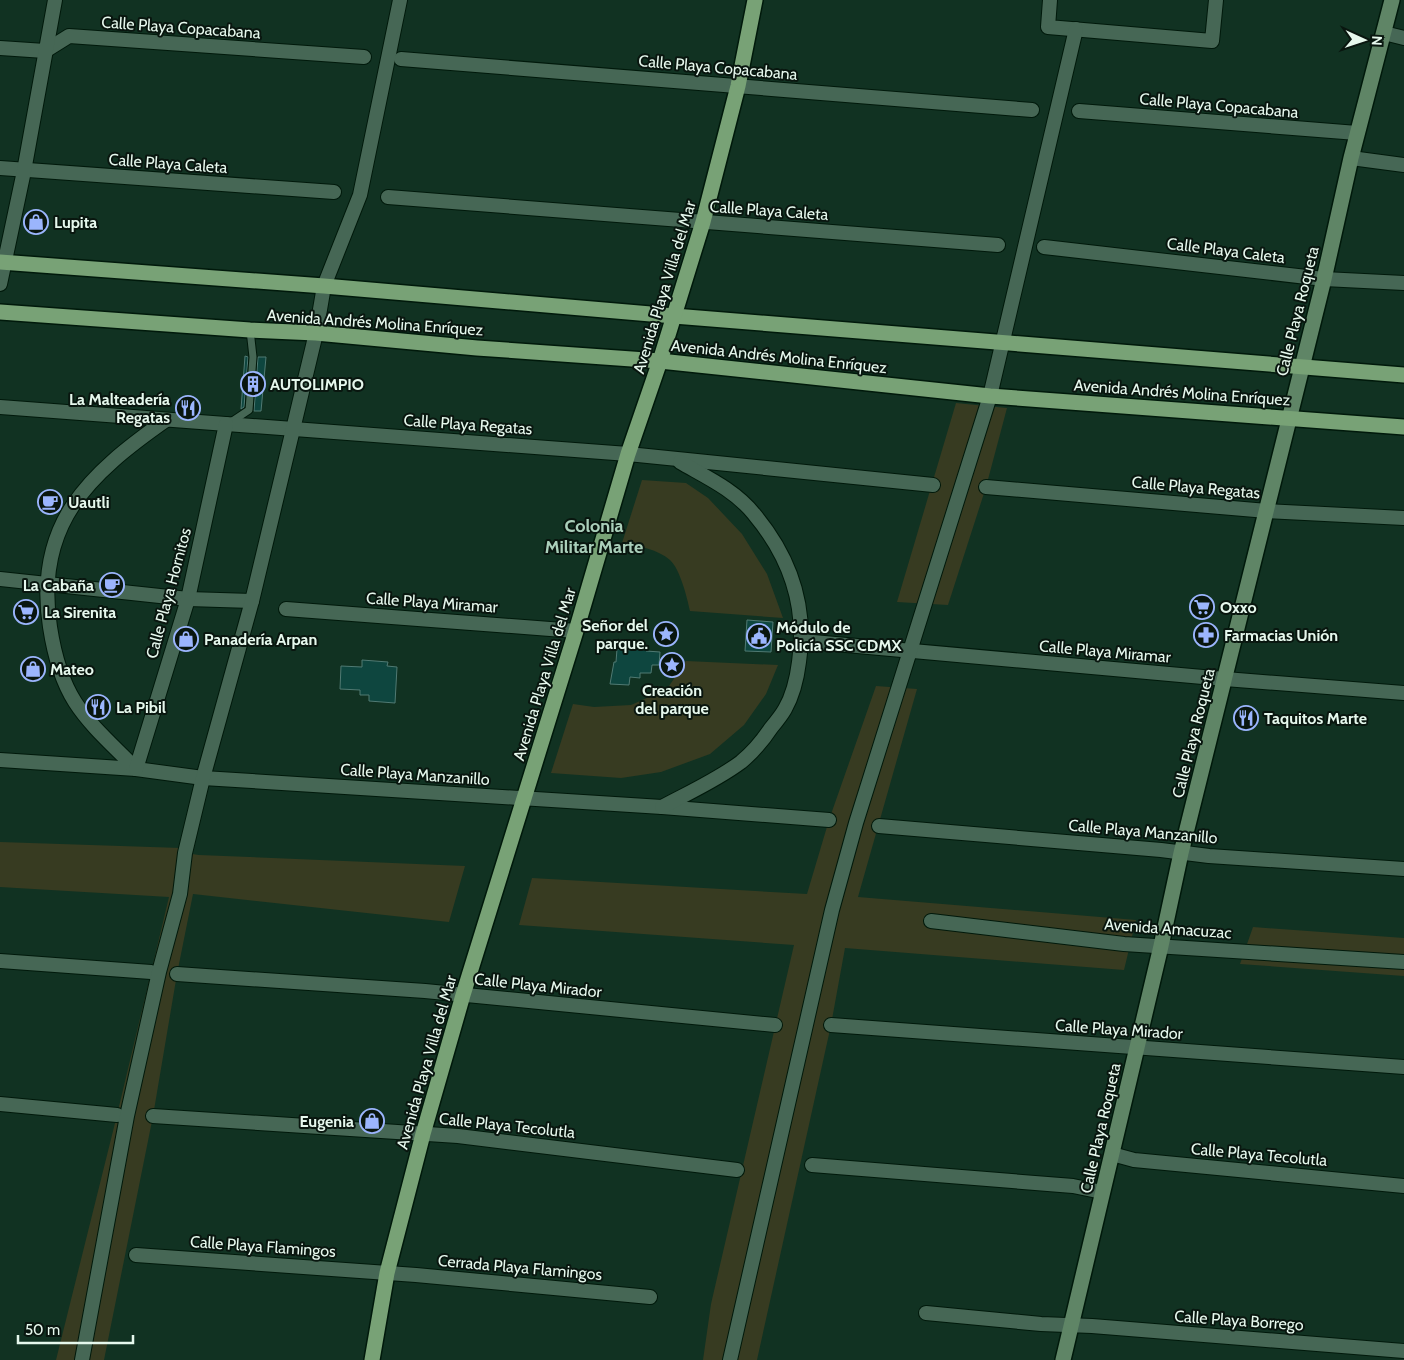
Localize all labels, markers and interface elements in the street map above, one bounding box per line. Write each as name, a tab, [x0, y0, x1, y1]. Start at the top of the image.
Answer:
street label: Calle Playa Copacabana	[101, 12, 261, 43]
north arrow	[1339, 15, 1389, 65]
text: N	[1368, 35, 1386, 46]
street label: Calle Playa Copacabana	[638, 51, 799, 84]
street label: Calle Playa Copacabana	[1139, 89, 1300, 122]
street label: Calle Playa Caleta	[108, 150, 228, 177]
street label: Avenida Playa Villa del Mar	[629, 197, 700, 376]
street label: Calle Playa Caleta	[709, 197, 829, 224]
shop icon: Lupita	[23, 209, 49, 235]
place label: Lupita	[54, 213, 97, 232]
street label: Calle Playa Caleta	[1166, 234, 1286, 267]
street label: Calle Playa Roqueta	[1272, 244, 1323, 378]
street label: Avenida Andrés Molina Enríquez	[266, 305, 484, 340]
street label: Avenida Andrés Molina Enríquez	[670, 336, 888, 377]
building icon: AUTOLIMPIO	[240, 371, 266, 397]
place label: AUTOLIMPIO	[270, 375, 364, 394]
street label: Avenida Andrés Molina Enríquez	[1073, 375, 1291, 410]
place label: La Malteadería Regatas	[69, 390, 170, 427]
restaurant icon: La Malteadería Regatas	[175, 395, 201, 421]
street label: Calle Playa Regatas	[403, 411, 533, 439]
street label: Calle Playa Regatas	[1131, 472, 1261, 503]
cafe icon: Uautli	[37, 489, 63, 515]
place label: Uautli	[68, 493, 110, 512]
district label: Colonia Militar Marte	[545, 515, 643, 558]
street label: Calle Playa Hornitos	[142, 525, 195, 660]
cafe icon: La Cabaña	[99, 572, 125, 598]
place label: La Cabaña	[23, 576, 94, 595]
street label: Avenida Playa Villa del Mar	[509, 584, 580, 763]
street label: Calle Playa Miramar	[366, 588, 499, 617]
supermarket icon: Oxxo	[1189, 594, 1215, 620]
place label: Oxxo	[1220, 598, 1257, 617]
supermarket icon: La Sirenita	[13, 599, 39, 625]
place label: La Sirenita	[44, 603, 116, 622]
place label: Señor del parque.	[582, 616, 648, 653]
place label: Módulo de Policía SSC CDMX	[776, 618, 903, 655]
place icon: Señor del parque.	[653, 621, 679, 647]
pharmacy icon: Farmacias Unión	[1193, 622, 1219, 648]
public building icon: Módulo de Policía SSC CDMX	[746, 623, 772, 649]
shop icon: Panadería Arpan	[173, 626, 199, 652]
place label: Farmacias Unión	[1224, 626, 1338, 645]
place label: Panadería Arpan	[204, 630, 317, 649]
street label: Calle Playa Miramar	[1038, 636, 1172, 667]
place icon: Creación del parque	[659, 652, 685, 678]
shop icon: Mateo	[20, 656, 46, 682]
place label: Mateo	[50, 660, 94, 679]
street label: Calle Playa Roqueta	[1168, 666, 1219, 800]
place label: Creación del parque	[635, 681, 709, 718]
restaurant icon: La Pibil	[85, 694, 111, 720]
place label: La Pibil	[116, 698, 166, 717]
restaurant icon: Taquitos Marte	[1233, 705, 1259, 731]
place label: Taquitos Marte	[1264, 709, 1367, 728]
street label: Calle Playa Manzanillo	[340, 760, 490, 789]
street label: Calle Playa Manzanillo	[1068, 816, 1219, 847]
street label: Avenida Amacuzac	[1104, 915, 1232, 942]
street label: Calle Playa Mirador	[473, 969, 603, 1002]
street label: Avenida Playa Villa del Mar	[393, 972, 461, 1151]
street label: Calle Playa Mirador	[1055, 1016, 1184, 1044]
street label: Calle Playa Roqueta	[1076, 1061, 1125, 1195]
shop icon: Eugenia	[359, 1108, 385, 1134]
street label: Calle Playa Tecolutla	[438, 1109, 576, 1142]
place label: Eugenia	[299, 1112, 354, 1131]
street label: Calle Playa Tecolutla	[1190, 1139, 1328, 1170]
street label: Calle Playa Flamingos	[190, 1232, 337, 1261]
street label: Cerrada Playa Flamingos	[437, 1251, 603, 1284]
street label: Calle Playa Borrego	[1174, 1307, 1304, 1335]
scale bar	[18, 1312, 132, 1344]
text: 50 m	[25, 1321, 60, 1339]

